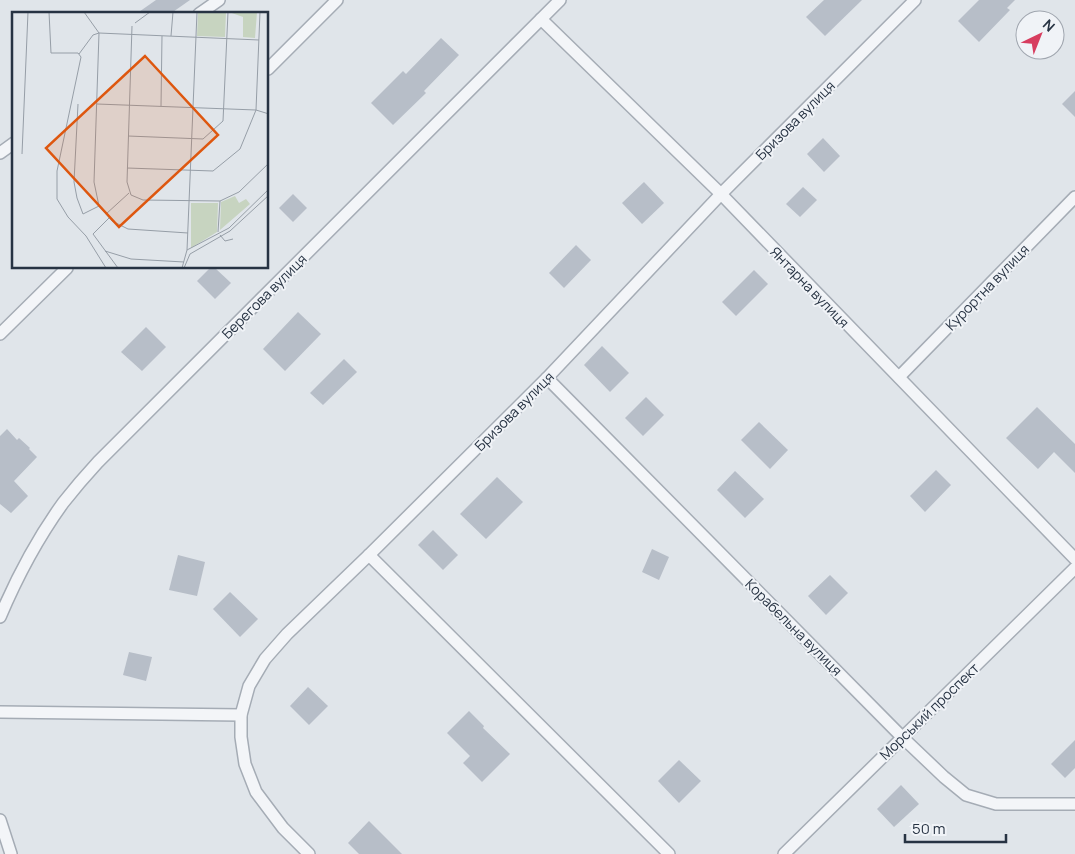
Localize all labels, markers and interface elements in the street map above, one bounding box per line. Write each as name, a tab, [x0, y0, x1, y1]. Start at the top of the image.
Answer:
north arrow	[1015, 10, 1065, 60]
inset map	[12, 12, 269, 269]
text: N	[1039, 15, 1059, 36]
street label: Бризова вулиця	[751, 76, 839, 164]
street label: Курортна вулиця	[941, 240, 1033, 334]
street label: Янтарна вулиця	[766, 242, 854, 332]
street label: Берегова вулиця	[217, 249, 311, 343]
street label: Бризова вулиця	[470, 367, 558, 455]
street label: Корабельна вулиця	[741, 574, 847, 680]
street label: Морський проспект	[875, 658, 983, 764]
scale bar	[905, 812, 1006, 844]
text: 50 m	[912, 818, 946, 839]

